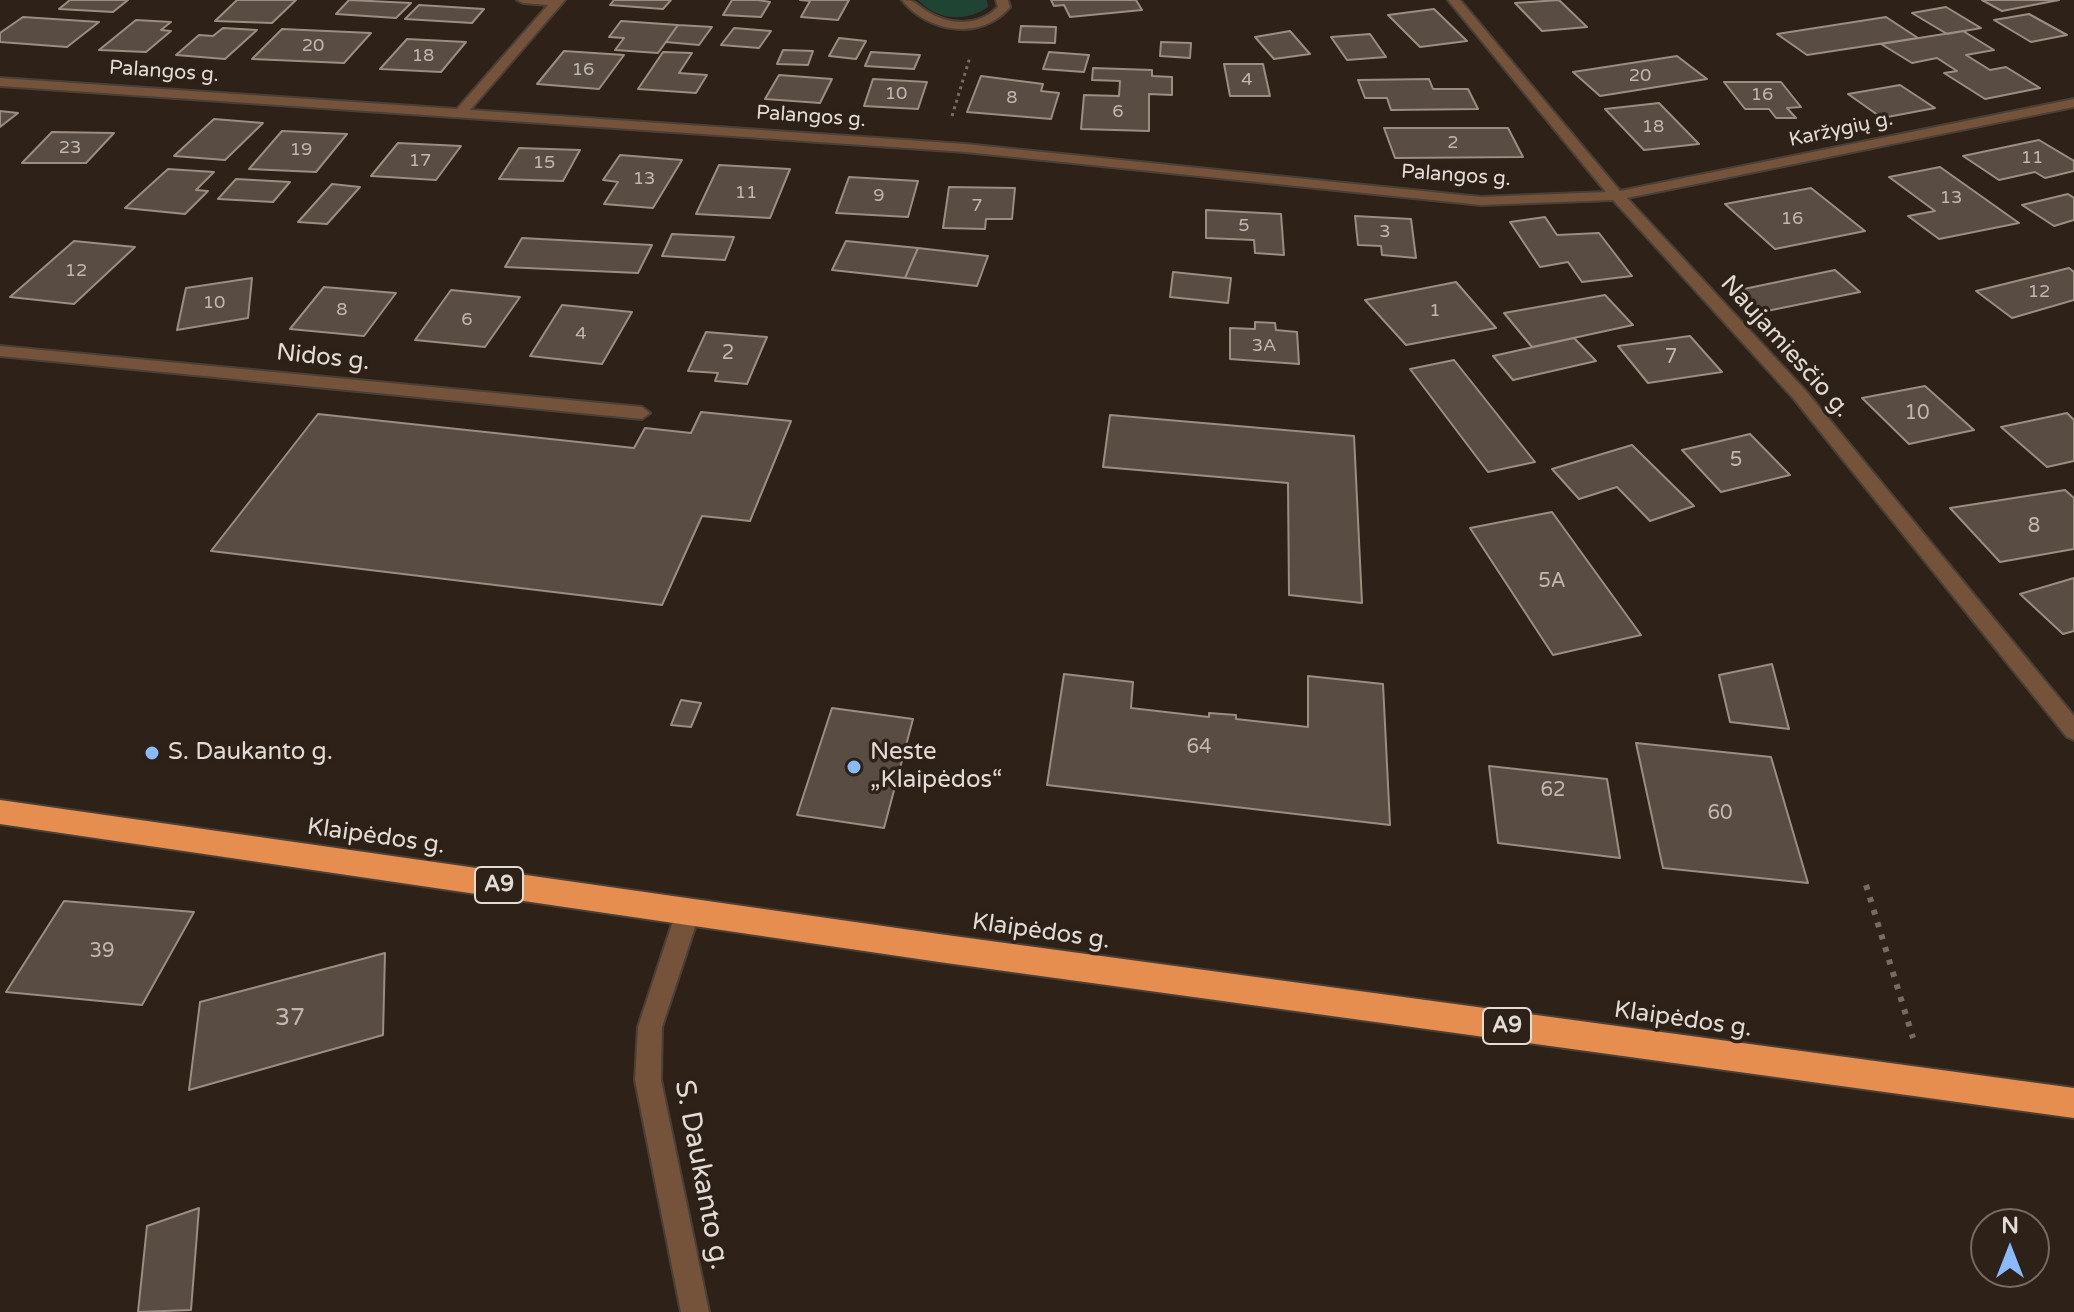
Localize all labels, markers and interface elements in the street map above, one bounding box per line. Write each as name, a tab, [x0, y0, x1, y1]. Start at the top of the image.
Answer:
house number: 20	[302, 35, 324, 57]
house number: 18	[412, 45, 434, 67]
street label: Palangos g.	[108, 56, 220, 88]
house number: 16	[572, 59, 594, 81]
house number: 20	[1629, 65, 1651, 87]
house number: 4	[1241, 69, 1253, 91]
house number: 10	[885, 83, 907, 105]
house number: 16	[1751, 84, 1773, 106]
house number: 8	[1006, 87, 1018, 109]
street label: Palangos g.	[755, 101, 867, 133]
house number: 6	[1112, 101, 1124, 123]
street label: Karžygių g.	[1787, 107, 1895, 153]
house number: 18	[1642, 116, 1664, 138]
house number: 2	[1447, 132, 1459, 154]
house number: 23	[59, 137, 81, 159]
house number: 19	[290, 139, 312, 161]
house number: 11	[2021, 147, 2043, 169]
house number: 17	[409, 150, 431, 172]
house number: 15	[533, 152, 555, 174]
street label: Palangos g.	[1400, 160, 1512, 192]
house number: 13	[633, 168, 655, 190]
house number: 11	[735, 182, 757, 204]
house number: 9	[873, 185, 885, 207]
house number: 13	[1940, 187, 1962, 209]
house number: 7	[971, 195, 983, 217]
house number: 16	[1781, 208, 1803, 230]
house number: 5	[1238, 215, 1250, 237]
house number: 3	[1379, 221, 1391, 243]
house number: 12	[65, 260, 87, 282]
street label: Naujamiesčio g.	[1714, 270, 1856, 424]
house number: 12	[2028, 281, 2050, 303]
house number: 10	[203, 292, 225, 314]
house number: 8	[336, 299, 348, 321]
house number: 1	[1429, 300, 1441, 322]
house number: 6	[461, 309, 473, 331]
house number: 4	[575, 323, 587, 345]
house number: 3A	[1252, 335, 1276, 357]
street label: Nidos g.	[275, 339, 371, 377]
house number: 2	[722, 342, 734, 366]
house number: 7	[1665, 346, 1677, 370]
house number: 10	[1904, 402, 1930, 426]
house number: 5	[1730, 449, 1742, 473]
house number: 8	[2028, 515, 2040, 539]
house number: 5A	[1538, 570, 1566, 594]
house number: 64	[1186, 736, 1212, 760]
place label: S. Daukanto g.	[168, 739, 333, 767]
place label: Neste „Klaipėdos“	[870, 739, 1003, 795]
marker: S. Daukanto g.	[143, 744, 161, 762]
marker: Neste „Klaipėdos“	[845, 758, 863, 776]
house number: 62	[1540, 779, 1566, 803]
house number: 60	[1707, 802, 1733, 826]
street label: Klaipėdos g.	[305, 813, 447, 861]
road number: A9	[475, 867, 523, 903]
street label: Klaipėdos g.	[970, 908, 1112, 956]
house number: 39	[89, 940, 115, 964]
street label: Klaipėdos g.	[1612, 996, 1754, 1044]
house number: 37	[275, 1005, 305, 1033]
road number: A9	[1483, 1008, 1531, 1044]
street label: S. Daukanto g.	[666, 1077, 736, 1273]
north arrow	[1970, 1208, 2050, 1288]
text: N	[2001, 1213, 2019, 1239]

